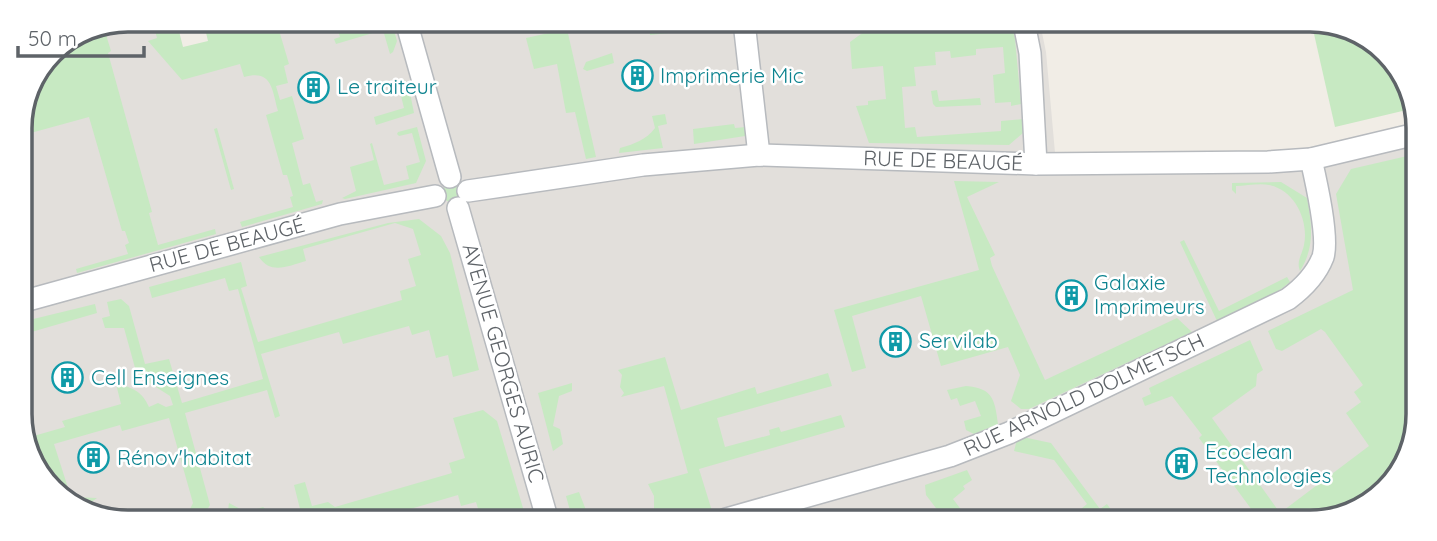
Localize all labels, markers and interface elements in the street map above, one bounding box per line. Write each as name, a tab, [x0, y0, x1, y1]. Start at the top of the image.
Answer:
scale bar	[18, 14, 144, 58]
text: 50 m	[28, 25, 77, 51]
building icon: Imprimerie Mic	[620, 59, 654, 93]
place label: Imprimerie Mic	[660, 62, 804, 88]
building icon: Le traiteur	[297, 70, 331, 104]
place label: Le traiteur	[337, 73, 437, 99]
street label: RUE DE BEAUGÉ	[863, 144, 1023, 176]
street label: RUE DE BEAUGÉ	[146, 211, 307, 277]
street label: AVENUE GEORGES AURIC	[457, 240, 551, 485]
place label: Galaxie Imprimeurs	[1094, 269, 1205, 319]
building icon: Galaxie Imprimeurs	[1054, 278, 1088, 312]
building icon: Servilab	[879, 324, 913, 358]
place label: Servilab	[919, 327, 998, 353]
street label: RUE ARNOLD DOLMETSCH	[959, 327, 1208, 461]
building icon: Cell Enseignes	[51, 361, 85, 395]
place label: Cell Enseignes	[91, 364, 229, 390]
place label: Ecoclean Technologies	[1205, 438, 1331, 488]
building icon: Rénov'habitat	[77, 441, 111, 475]
place label: Rénov'habitat	[117, 444, 252, 470]
building icon: Ecoclean Technologies	[1165, 447, 1199, 481]

